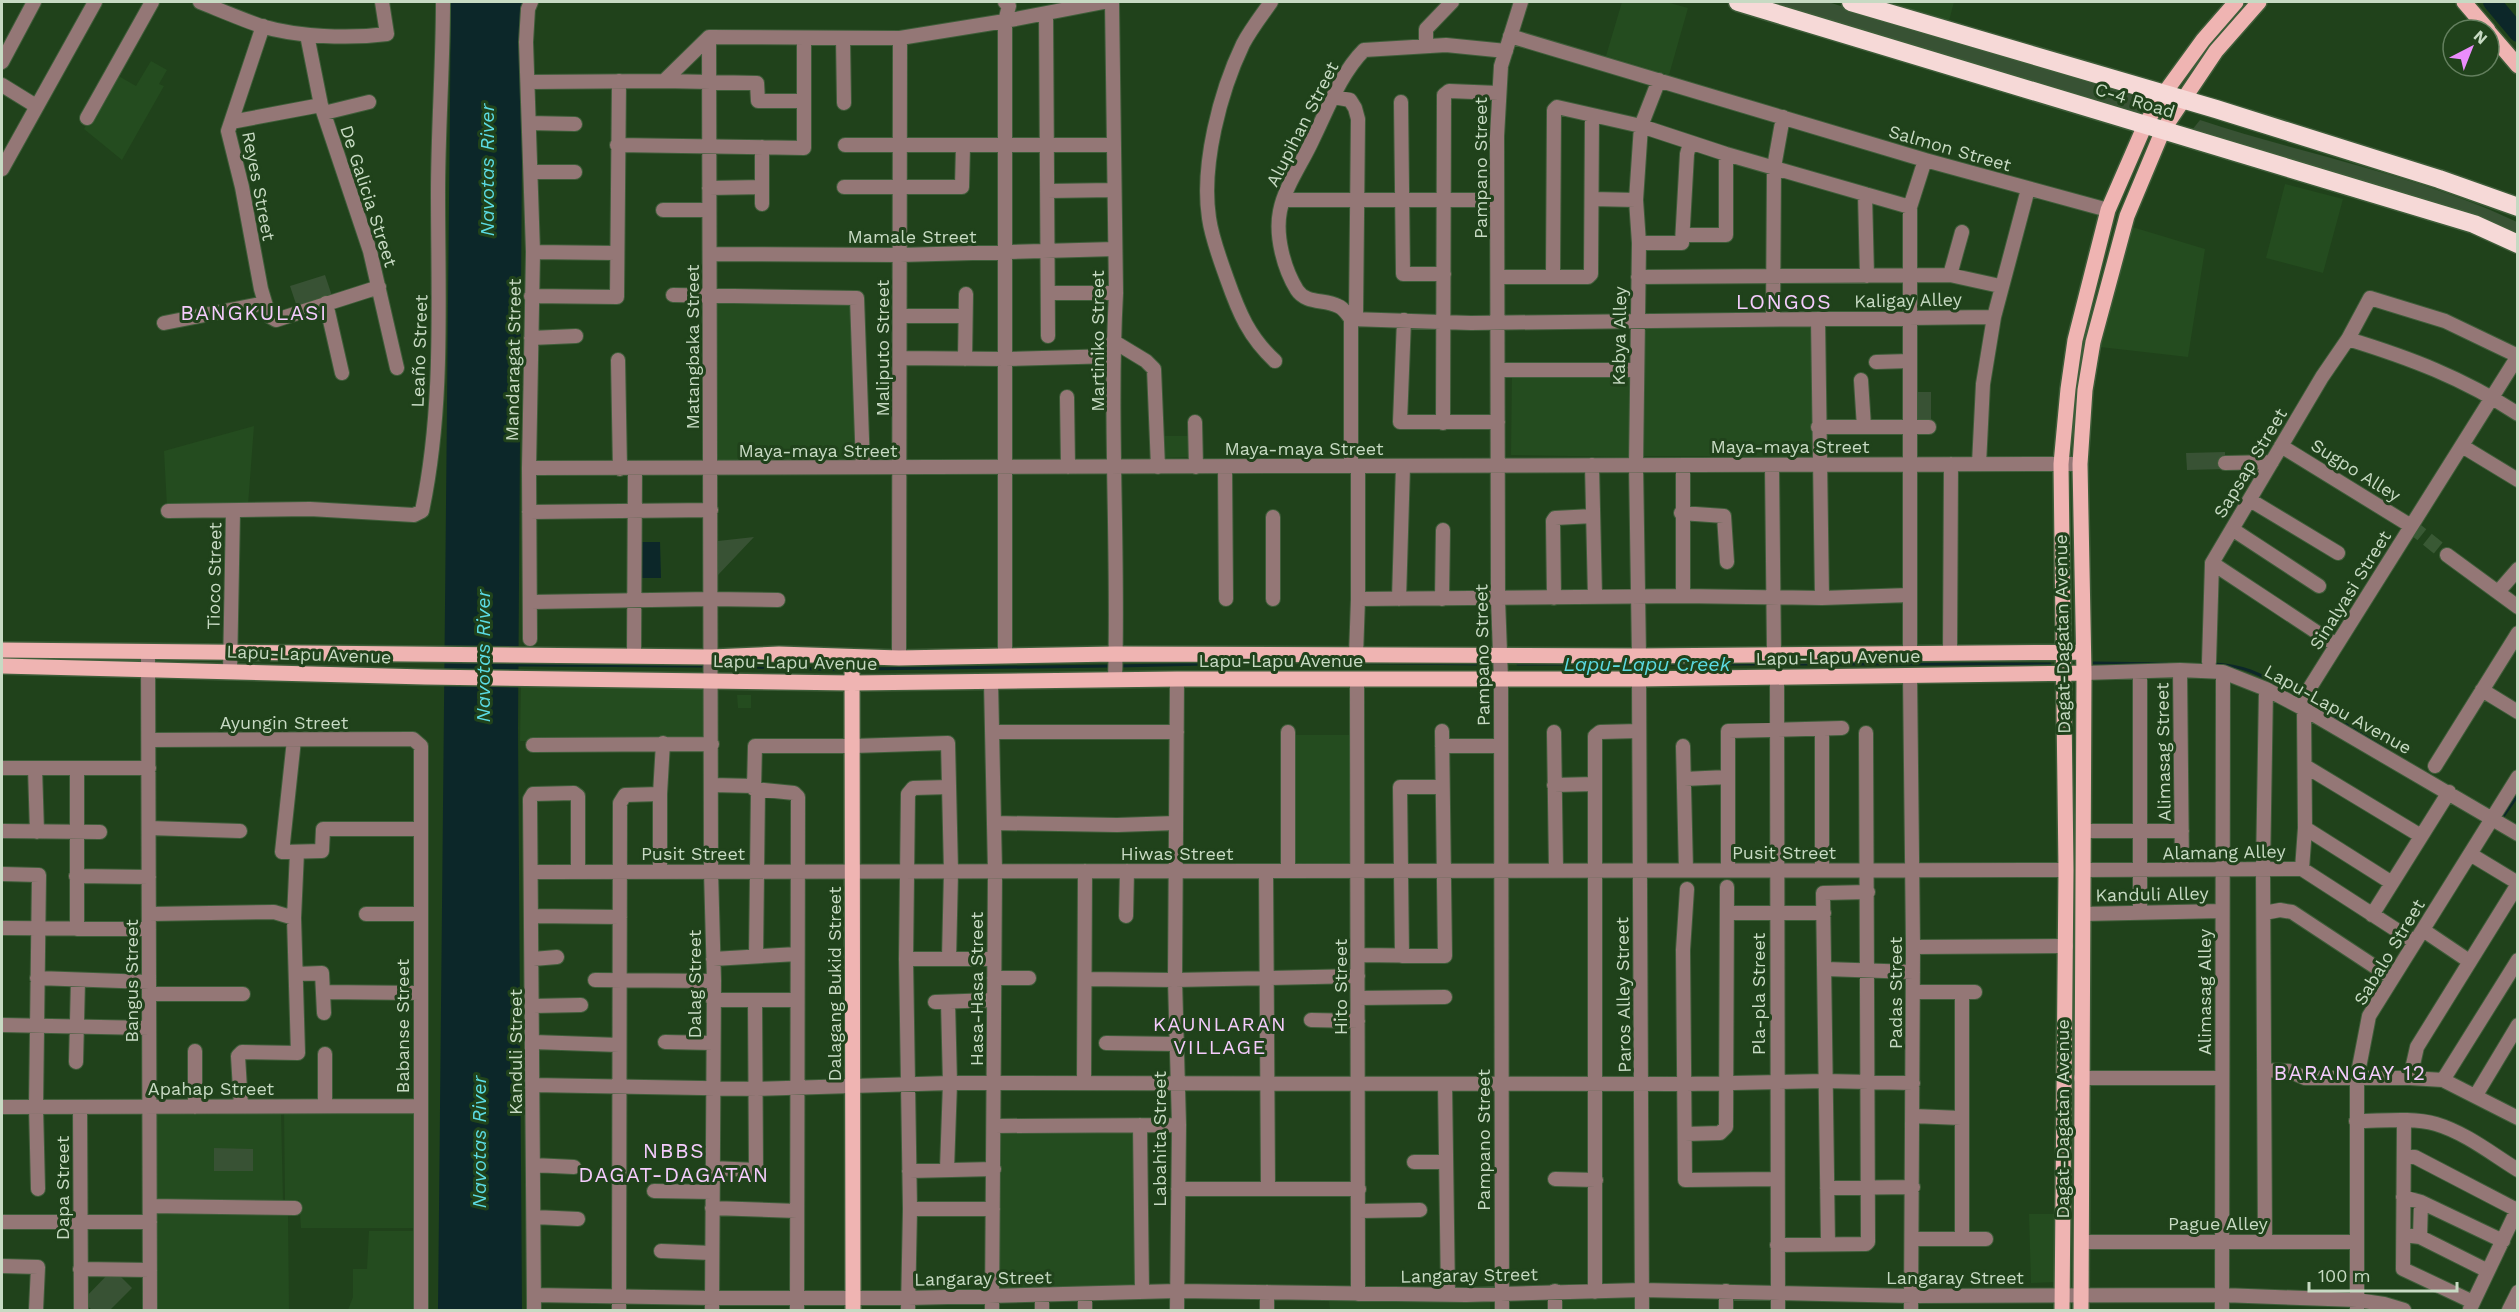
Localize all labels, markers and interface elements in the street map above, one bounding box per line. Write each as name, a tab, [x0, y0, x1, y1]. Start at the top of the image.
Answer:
north arrow	[2441, 18, 2501, 78]
text: N	[2470, 26, 2491, 48]
street label: Alupihan Street	[1261, 58, 1343, 190]
street label: C-4 Road	[2093, 78, 2177, 122]
street label: Pampano Street	[1470, 97, 1491, 239]
water label: Navotas River	[475, 102, 499, 236]
street label: Salmon Street	[1886, 120, 2014, 176]
street label: De Galicia Street	[336, 122, 402, 270]
street label: Reyes Street	[238, 129, 280, 243]
street label: Mamale Street	[847, 226, 977, 247]
street label: Matangbaka Street	[682, 264, 703, 430]
street label: Martiniko Street	[1087, 270, 1108, 412]
street label: Mandaragat Street	[501, 278, 525, 441]
street label: Maliputo Street	[872, 279, 893, 416]
street label: Kabya Alley	[1608, 286, 1630, 386]
district label: LONGOS	[1736, 289, 1832, 314]
street label: Kaligay Alley	[1854, 289, 1963, 311]
street label: Leaño Street	[407, 294, 431, 408]
district label: BANGKULASI	[180, 300, 328, 325]
street label: Sapsap Street	[2209, 404, 2291, 522]
street label: Sugpo Alley	[2307, 434, 2405, 506]
street label: Maya-maya Street	[1710, 436, 1870, 457]
street label: Maya-maya Street	[1224, 438, 1384, 459]
street label: Maya-maya Street	[738, 440, 898, 461]
street label: Tioco Street	[203, 522, 225, 630]
street label: Sinalyasi Street	[2305, 526, 2395, 653]
street label: Dagat-Dagatan Avenue	[2050, 534, 2074, 734]
street label: Pampano Street	[1470, 583, 1494, 726]
water label: Navotas River	[471, 588, 495, 722]
street label: Lapu-Lapu Avenue	[226, 641, 392, 667]
street label: Lapu-Lapu Avenue	[1755, 645, 1921, 669]
street label: Lapu-Lapu Avenue	[712, 650, 878, 674]
street label: Lapu-Lapu Avenue	[1199, 650, 1363, 671]
water label: Lapu-Lapu Creek	[1563, 652, 1732, 676]
street label: Lapu-Lapu Avenue	[2261, 660, 2415, 758]
street label: Alimasag Street	[2151, 682, 2175, 822]
street label: Ayungin Street	[220, 712, 349, 733]
street label: Alamang Alley	[2162, 840, 2286, 864]
street label: Pusit Street	[1732, 842, 1837, 863]
street label: Pusit Street	[641, 843, 746, 864]
street label: Hiwas Street	[1121, 843, 1234, 864]
street label: Kanduli Alley	[2095, 883, 2209, 905]
street label: Dalagang Bukid Street	[824, 886, 845, 1081]
street label: Sabalo Street	[2349, 895, 2429, 1009]
street label: Hasa-Hasa Street	[966, 911, 987, 1066]
street label: Paros Alley Street	[1611, 916, 1635, 1073]
street label: Bangus Street	[121, 919, 142, 1043]
street label: Alimasag Alley	[2194, 928, 2215, 1055]
street label: Dalag Street	[684, 929, 705, 1038]
street label: Pla-pla Street	[1748, 932, 1769, 1055]
street label: Padas Street	[1885, 936, 1906, 1049]
street label: Hito Street	[1330, 938, 1351, 1035]
street label: Babanse Street	[392, 958, 413, 1093]
street label: Kanduli Street	[505, 989, 526, 1115]
district label: KAUNLARAN VILLAGE	[1153, 1012, 1287, 1059]
street label: Dagat-Dagatan Avenue	[2052, 1019, 2073, 1219]
district label: BARANGAY 12	[2273, 1060, 2427, 1085]
street label: Pampano Street	[1473, 1069, 1494, 1211]
street label: Labahita Street	[1149, 1071, 1170, 1207]
water label: Navotas River	[467, 1074, 491, 1208]
street label: Apahap Street	[148, 1078, 275, 1099]
street label: Dapa Street	[52, 1135, 73, 1240]
district label: NBBS DAGAT-DAGATAN	[578, 1138, 770, 1187]
street label: Pague Alley	[2168, 1213, 2269, 1234]
scale bar	[2309, 1255, 2458, 1293]
street label: Langaray Street	[1400, 1263, 1539, 1287]
text: 100 m	[2318, 1265, 2371, 1286]
street label: Langaray Street	[914, 1266, 1053, 1290]
street label: Langaray Street	[1886, 1267, 2024, 1288]

